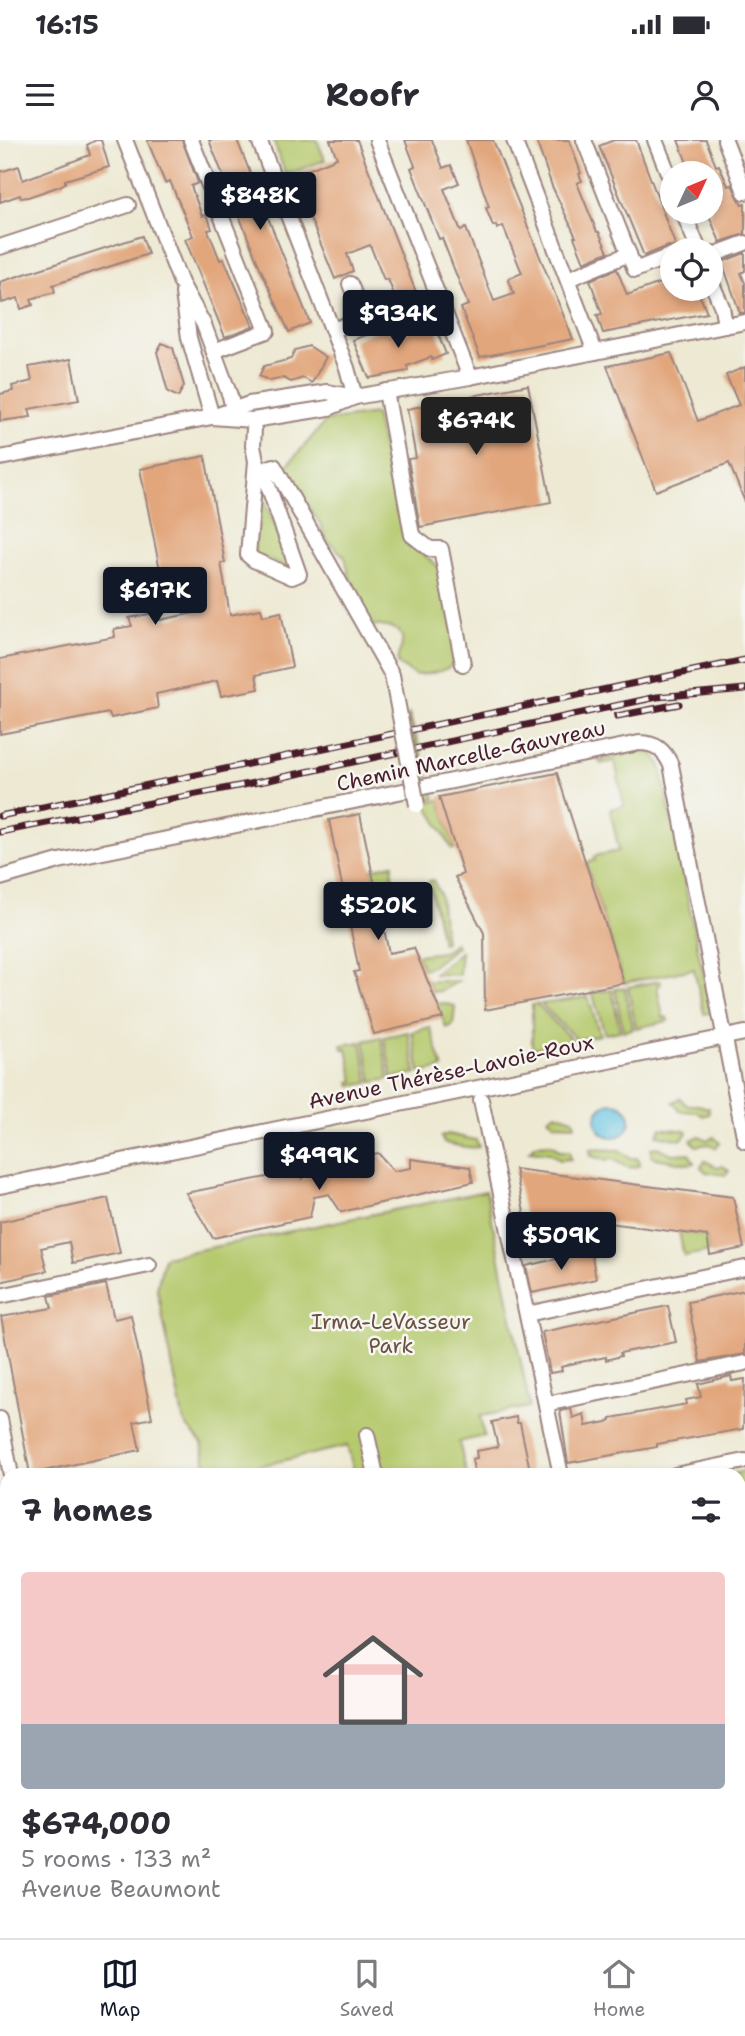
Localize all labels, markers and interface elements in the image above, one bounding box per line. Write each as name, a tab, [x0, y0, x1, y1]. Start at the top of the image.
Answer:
text: 16:15	[35, 7, 99, 42]
text: Roofr	[325, 73, 420, 116]
icon: menu	[21, 76, 59, 114]
icon: person	[686, 76, 724, 114]
north arrow	[660, 161, 723, 224]
map controls	[660, 161, 723, 301]
pin: $848K	[211, 172, 309, 232]
text: $848K	[220, 180, 300, 210]
button: locate	[660, 238, 723, 301]
pin: $934K	[349, 290, 447, 350]
text: $934K	[359, 298, 437, 328]
pin: $674K	[427, 398, 525, 457]
text: $674K	[437, 405, 515, 435]
pin: $617K	[106, 568, 204, 627]
text: $617K	[119, 575, 191, 605]
street label: Chemin Marcelle-Gauvreau	[334, 714, 608, 798]
pin: $520K	[329, 882, 427, 942]
text: $520K	[340, 890, 416, 920]
street label: Avenue Thérèse-Lavoie-Roux	[306, 1028, 596, 1116]
pin: $499K	[270, 1132, 368, 1192]
text: $499K	[280, 1140, 358, 1170]
pin: $509K	[512, 1212, 610, 1272]
text: $509K	[522, 1220, 600, 1250]
park label: Irma-LeVasseur Park	[311, 1308, 471, 1360]
text: 7 homes	[21, 1490, 153, 1531]
icon: filters	[687, 1491, 725, 1529]
icon: home	[310, 1617, 436, 1743]
text: $674,000	[21, 1803, 171, 1844]
text: 5 rooms · 133 m²	[21, 1844, 211, 1874]
text: Avenue Beaumont	[21, 1874, 221, 1904]
tab: Map	[100, 1955, 140, 2022]
tab: Saved	[340, 1955, 394, 2022]
tab: Home	[593, 1955, 645, 2022]

